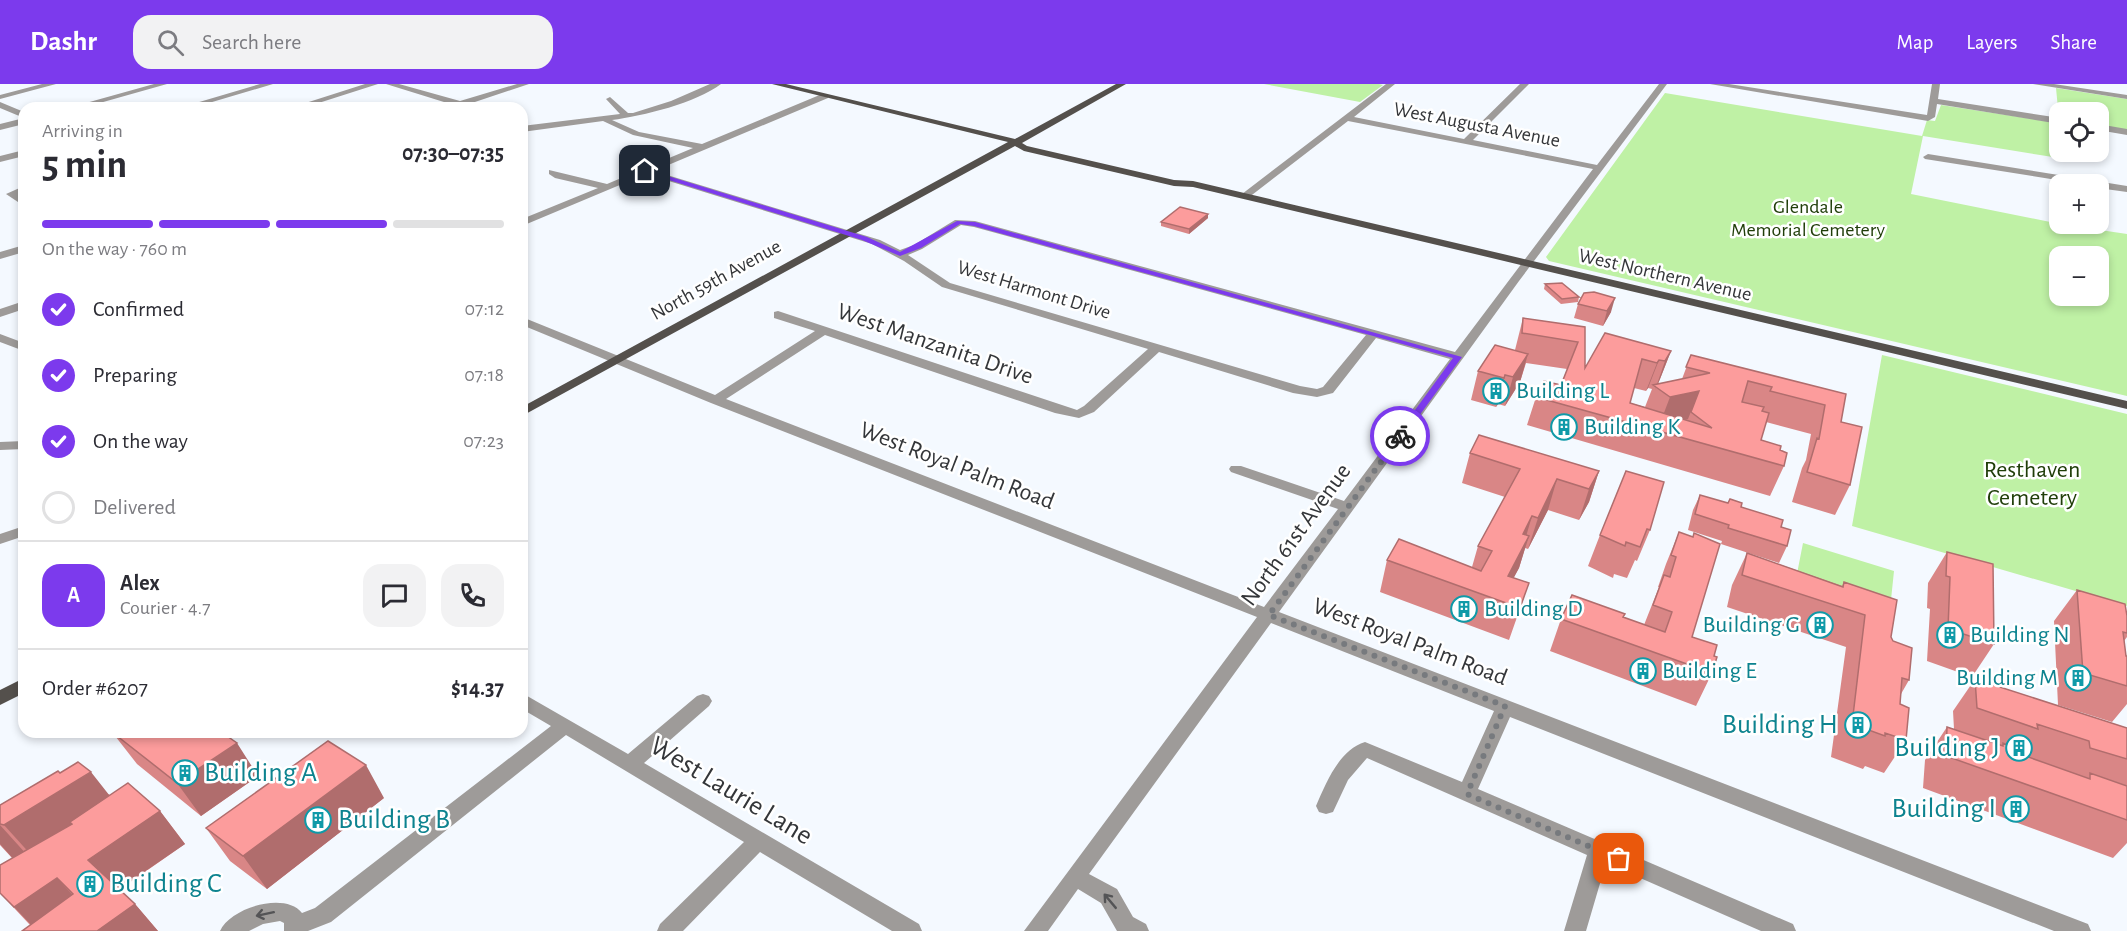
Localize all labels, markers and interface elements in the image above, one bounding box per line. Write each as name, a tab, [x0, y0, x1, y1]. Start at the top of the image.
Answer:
search box	[133, 15, 553, 69]
icon: search	[154, 26, 187, 59]
text: Dashr	[30, 28, 97, 56]
text: Search here	[202, 31, 301, 53]
text: Map	[1897, 32, 1933, 53]
text: Layers	[1966, 32, 2017, 53]
text: Share	[2050, 32, 2097, 53]
street label: West Augusta Avenue	[1392, 99, 1562, 151]
map controls	[2049, 102, 2109, 306]
button: locate	[2049, 102, 2109, 162]
text: Arriving in	[42, 121, 123, 141]
text: 07:30–07:35	[402, 142, 504, 164]
pin	[619, 145, 670, 196]
text: 5 min	[42, 146, 127, 185]
icon: home	[628, 154, 661, 187]
button: +	[2049, 174, 2109, 234]
park label: Glendale Memorial Cemetery	[1731, 197, 1885, 240]
street label: North 59th Avenue	[647, 236, 785, 324]
text: On the way · 760 m	[42, 239, 187, 259]
street label: West Northern Avenue	[1577, 245, 1753, 305]
button: −	[2049, 246, 2109, 306]
street label: West Harmont Drive	[955, 257, 1113, 323]
icon: check	[42, 293, 75, 326]
text: Confirmed	[93, 298, 184, 320]
text: 07:12	[465, 299, 504, 319]
street label: West Manzanita Drive	[834, 299, 1036, 389]
icon: check	[42, 359, 75, 392]
text: Preparing	[93, 364, 177, 386]
text: 07:18	[464, 365, 504, 385]
building icon: Building L	[1481, 376, 1511, 406]
place label: Building L	[1516, 379, 1609, 403]
courier	[1370, 406, 1430, 466]
building icon: Building K	[1549, 412, 1579, 442]
place label: Building K	[1584, 415, 1681, 439]
street label: West Royal Palm Road	[856, 418, 1058, 514]
icon: bike	[1384, 420, 1417, 453]
icon: check	[42, 425, 75, 458]
text: On the way	[93, 430, 188, 452]
text: 07:23	[463, 431, 504, 451]
park label: Resthaven Cemetery	[1984, 458, 2080, 510]
street label: North 61st Avenue	[1237, 459, 1355, 611]
text: Delivered	[93, 496, 176, 518]
button: chat	[363, 564, 426, 627]
button: phone	[441, 564, 504, 627]
text: Alex	[120, 572, 160, 594]
text: A	[67, 584, 80, 606]
street label: West Royal Palm Road	[1309, 594, 1511, 690]
building icon: Building D	[1449, 594, 1479, 624]
place label: Building D	[1484, 597, 1583, 621]
text: Courier · 4.7	[120, 598, 211, 618]
building icon: Building G	[1805, 610, 1835, 640]
place label: Building G	[1702, 613, 1800, 637]
building icon: Building N	[1935, 620, 1965, 650]
place label: Building N	[1970, 623, 2070, 647]
building icon: Building E	[1628, 656, 1658, 686]
place label: Building E	[1662, 659, 1757, 683]
building icon: Building M	[2063, 663, 2093, 693]
place label: Building M	[1956, 666, 2058, 690]
text: Order #6207	[42, 677, 148, 699]
text: $14.37	[451, 677, 504, 699]
building icon: Building H	[1843, 710, 1873, 740]
place label: Building H	[1722, 711, 1838, 739]
street label: West Laurie Lane	[645, 732, 817, 850]
building icon: Building J	[2004, 733, 2034, 763]
place label: Building J	[1894, 734, 2000, 762]
building icon: Building A	[170, 758, 200, 788]
place label: Building A	[204, 759, 317, 787]
building icon: Building I	[2001, 794, 2031, 824]
place label: Building I	[1892, 795, 1996, 823]
building icon: Building B	[303, 805, 333, 835]
place label: Building B	[338, 806, 450, 834]
pin	[1593, 833, 1644, 884]
icon: bag	[1602, 842, 1635, 875]
building icon: Building C	[75, 869, 105, 899]
place label: Building C	[110, 870, 222, 898]
one-way arrow	[1103, 893, 1116, 909]
one-way arrow	[256, 908, 275, 920]

